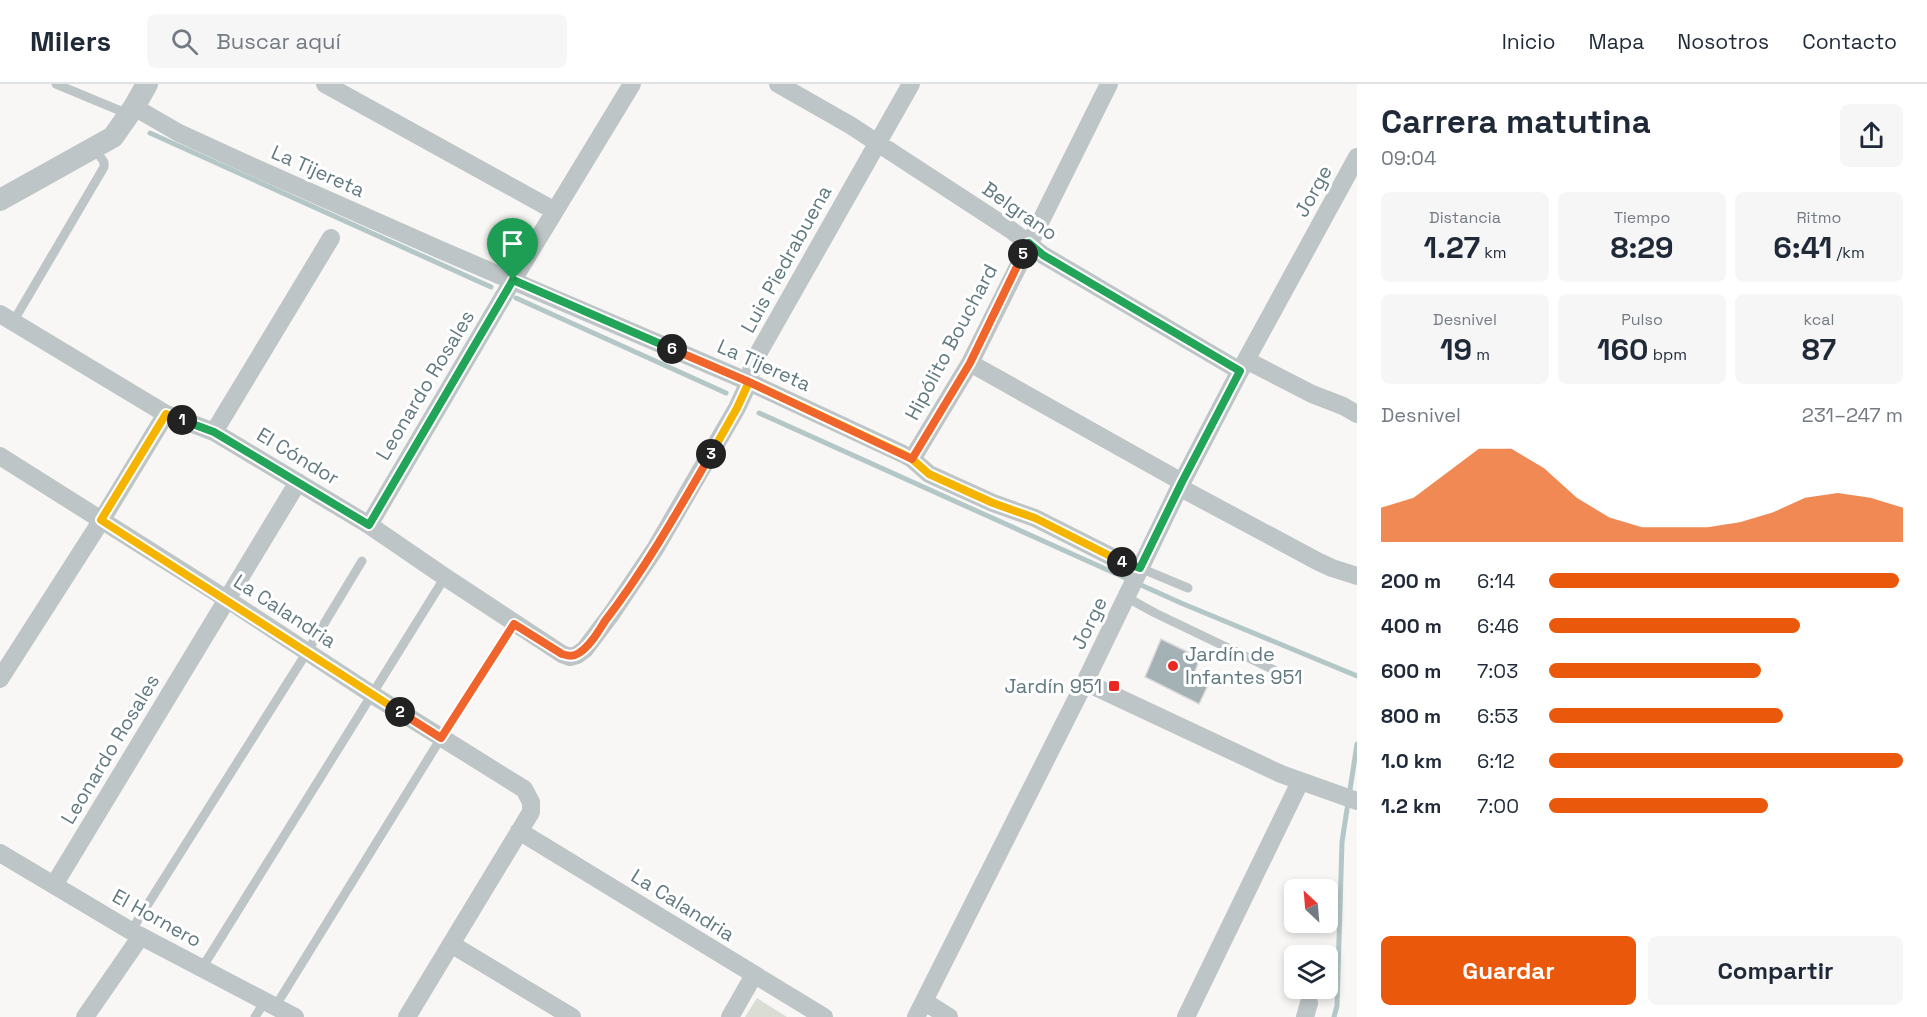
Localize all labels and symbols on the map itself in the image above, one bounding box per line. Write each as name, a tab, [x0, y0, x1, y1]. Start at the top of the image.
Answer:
street label: La Tijereta	[267, 139, 369, 203]
street label: Jorge	[1288, 160, 1338, 222]
street label: Belgrano	[977, 176, 1063, 246]
street label: Luis Piedrabuena	[735, 181, 837, 337]
pin	[487, 218, 538, 280]
pin: 5	[1008, 239, 1038, 269]
street label: Hipólito Bouchard	[899, 260, 1003, 424]
street label: Leonardo Rosales	[370, 305, 480, 465]
street label: La Tijereta	[713, 333, 815, 397]
pin: 6	[657, 334, 687, 364]
pin: 1	[167, 405, 197, 435]
street label: El Cóndor	[252, 421, 344, 491]
pin: 3	[696, 439, 726, 469]
pin: 4	[1107, 547, 1137, 577]
street label: La Calandria	[229, 568, 341, 654]
street label: Jorge	[1065, 592, 1113, 654]
place label: Jardín de Infantes 951	[1185, 641, 1303, 690]
marker: Jardín de Infantes 951	[1166, 659, 1180, 673]
street label: Leonardo Rosales	[55, 669, 165, 829]
place label: Jardín 951	[1004, 673, 1102, 699]
marker: Jardín 951	[1107, 679, 1121, 693]
pin: 2	[385, 697, 415, 727]
street label: La Calandria	[626, 863, 740, 947]
north arrow	[1284, 879, 1338, 933]
street label: El Hornero	[108, 883, 206, 953]

